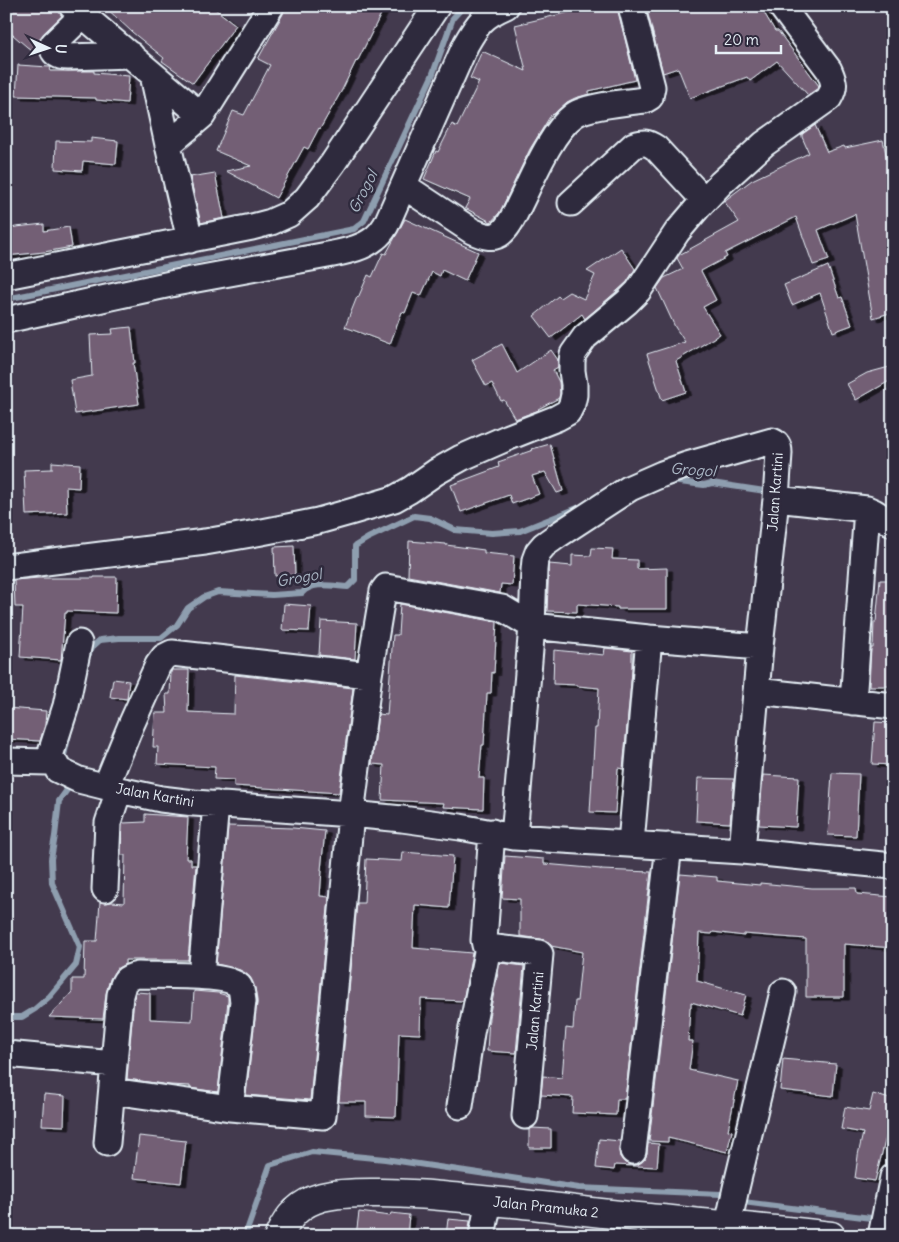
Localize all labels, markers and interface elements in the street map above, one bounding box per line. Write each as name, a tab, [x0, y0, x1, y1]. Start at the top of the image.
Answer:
north arrow	[22, 22, 72, 72]
scale bar	[716, 22, 782, 54]
text: 20 m	[724, 30, 759, 49]
text: U	[52, 43, 70, 54]
water label: Grogol	[344, 165, 383, 216]
street label: Jalan Kartini	[763, 452, 787, 532]
water label: Grogol	[670, 458, 719, 481]
water label: Grogol	[275, 564, 326, 591]
street label: Jalan Kartini	[115, 779, 195, 811]
street label: Jalan Kartini	[523, 971, 547, 1051]
street label: Jalan Pramuka 2	[492, 1193, 600, 1222]

